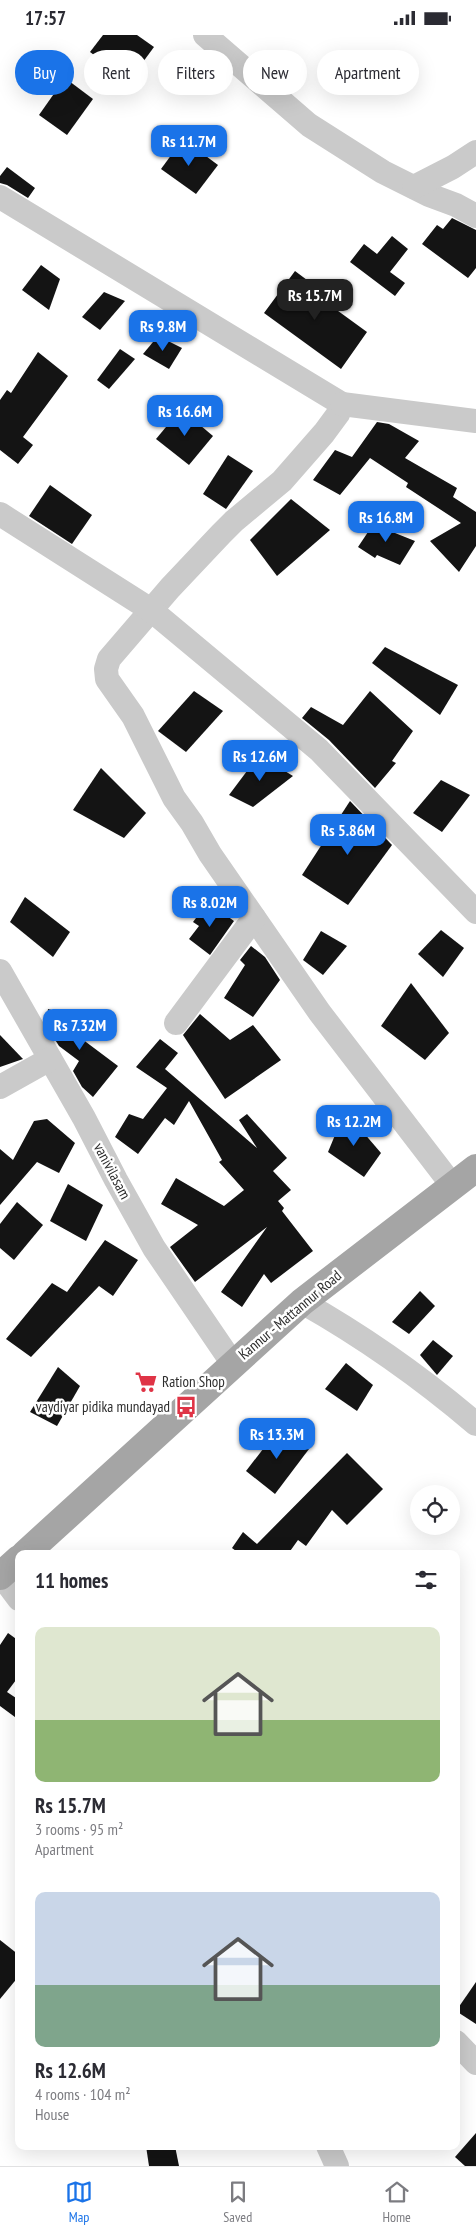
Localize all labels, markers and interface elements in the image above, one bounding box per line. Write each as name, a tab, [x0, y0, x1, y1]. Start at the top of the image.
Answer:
text: 17:57	[25, 6, 66, 30]
chip: Buy	[15, 50, 74, 95]
chip: Rent	[84, 50, 148, 95]
chip: Filters	[158, 50, 233, 95]
chip: New	[243, 50, 307, 95]
chip: Apartment	[317, 50, 419, 95]
pin: Rs 11.7M	[137, 125, 241, 167]
text: Rs 11.7M	[162, 131, 216, 151]
pin: Rs 15.7M	[263, 279, 367, 321]
text: Rs 15.7M	[288, 285, 342, 305]
pin: Rs 9.8M	[117, 309, 209, 352]
text: Rs 9.8M	[140, 316, 186, 336]
pin: Rs 16.6M	[133, 395, 237, 437]
text: Rs 16.6M	[158, 401, 212, 421]
pin: Rs 16.8M	[334, 501, 438, 543]
text: Rs 16.8M	[359, 507, 413, 527]
pin: Rs 12.6M	[208, 739, 312, 782]
text: Rs 12.6M	[233, 746, 287, 766]
pin: Rs 5.86M	[296, 813, 400, 856]
text: Rs 5.86M	[321, 820, 375, 840]
pin: Rs 8.02M	[158, 885, 262, 928]
text: Rs 8.02M	[183, 892, 237, 912]
pin: Rs 7.32M	[28, 1009, 132, 1051]
text: Rs 7.32M	[54, 1015, 106, 1035]
pin: Rs 12.2M	[302, 1105, 406, 1147]
text: Rs 12.2M	[327, 1111, 381, 1131]
street label: vanivilasam	[90, 1139, 135, 1202]
street label: Kannur - Mattannur Road	[234, 1266, 345, 1363]
supermarket icon: Ration Shop	[133, 1369, 159, 1395]
place label: Ration Shop	[162, 1372, 225, 1391]
bus stop icon: vaydiyar pidika mundayad	[173, 1394, 199, 1420]
place label: vaydiyar pidika mundayad	[36, 1397, 170, 1416]
pin: Rs 13.3M	[225, 1417, 329, 1460]
text: Rs 13.3M	[250, 1424, 304, 1444]
map controls	[410, 1485, 460, 1535]
button: locate	[410, 1485, 460, 1535]
icon: filters	[412, 1566, 440, 1594]
text: 11 homes	[35, 1567, 108, 1594]
icon: home	[193, 1659, 283, 1749]
text: Rs 15.7M	[35, 1792, 106, 1819]
text: 3 rooms · 95 m²	[35, 1819, 123, 1839]
text: Apartment	[35, 1839, 94, 1859]
icon: home	[193, 1924, 283, 2014]
text: Rs 12.6M	[35, 2057, 106, 2084]
text: 4 rooms · 104 m²	[35, 2084, 131, 2104]
text: House	[35, 2104, 69, 2124]
tab: Map	[65, 2178, 93, 2226]
tab: Saved	[223, 2178, 252, 2226]
tab: Home	[382, 2178, 411, 2226]

